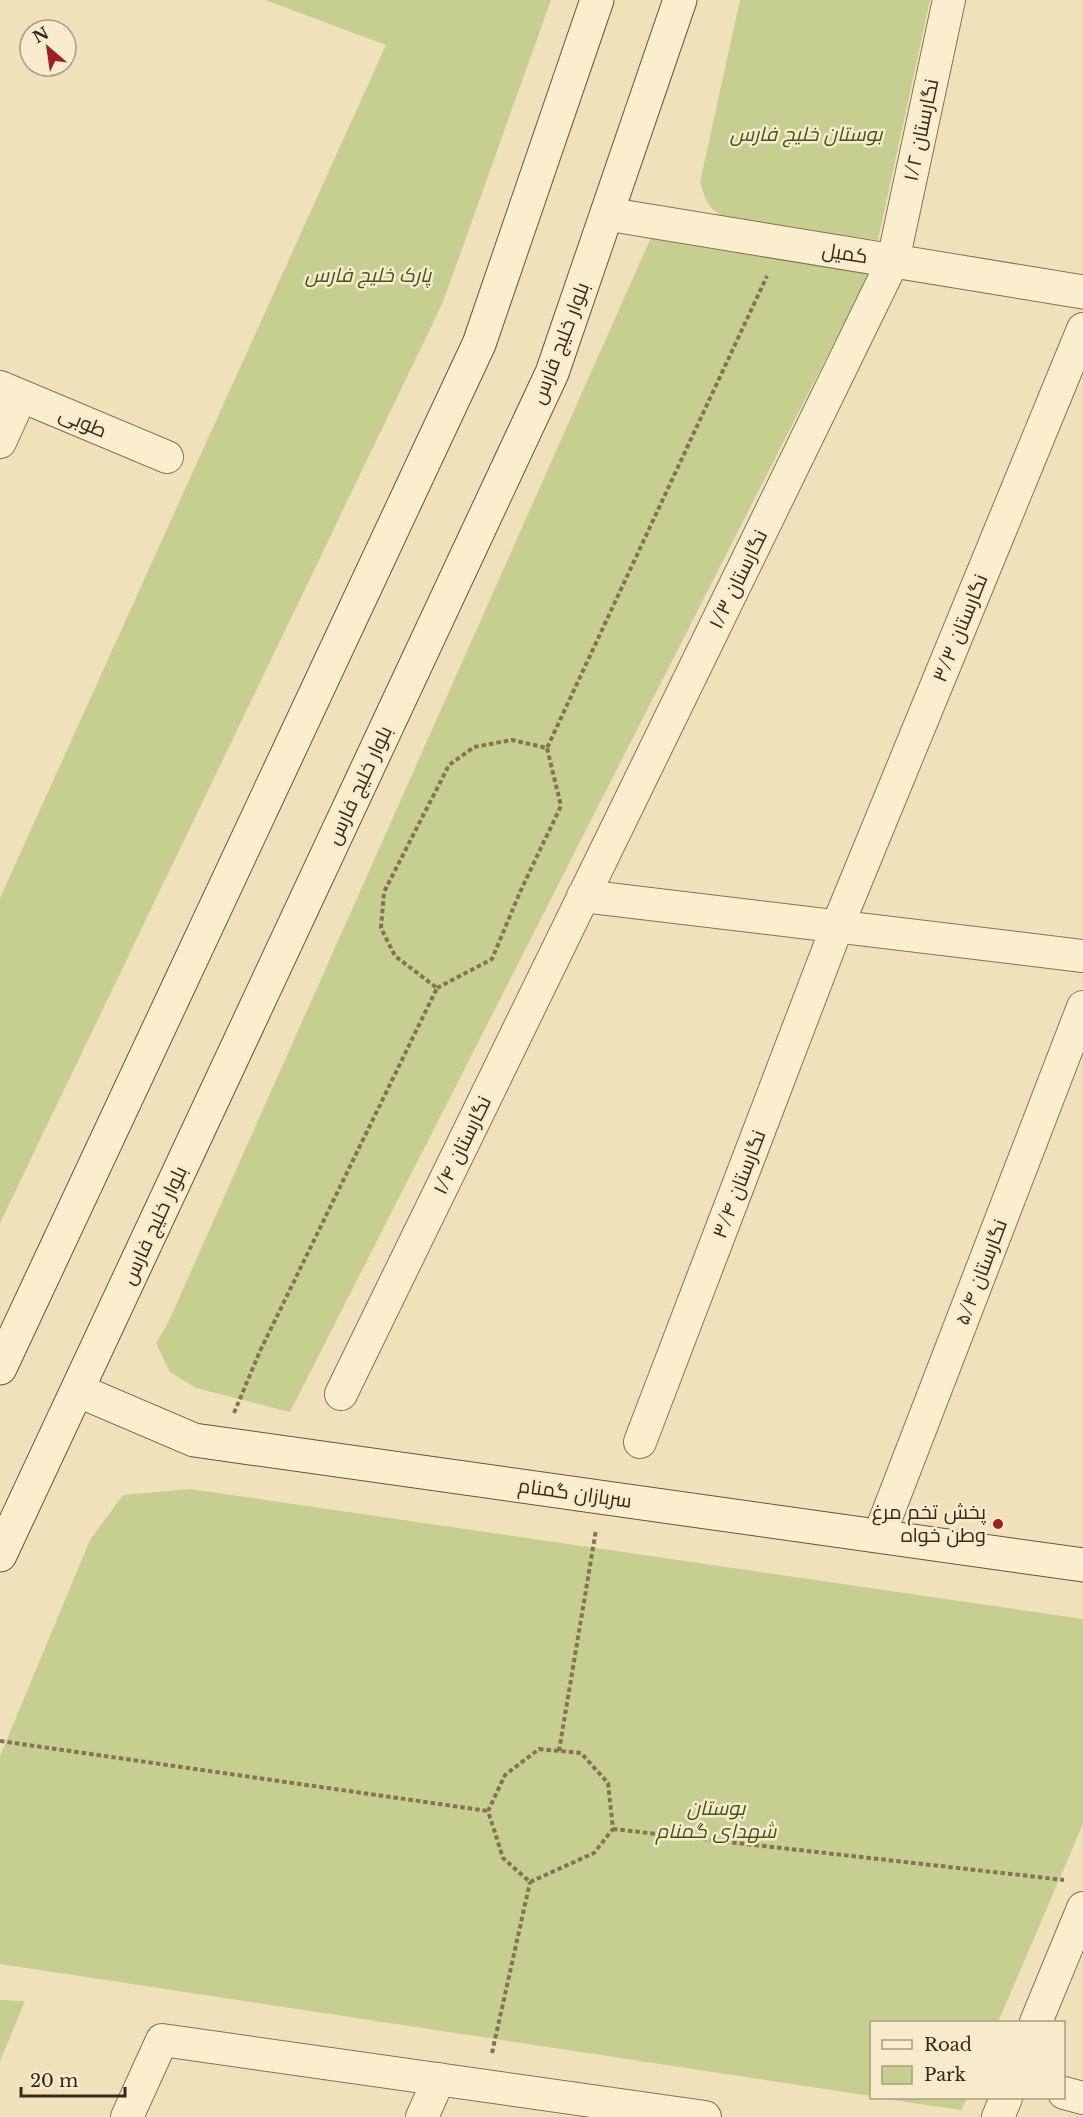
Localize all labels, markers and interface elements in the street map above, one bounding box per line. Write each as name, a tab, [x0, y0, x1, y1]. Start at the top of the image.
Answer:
north arrow	[18, 18, 78, 78]
text: N	[29, 22, 52, 47]
street label: نگارستان ۱/۲	[898, 77, 945, 184]
park label: بوستان خلیج فارس	[730, 122, 884, 148]
street label: کمیل	[820, 238, 870, 269]
park label: پارک خلیج فارس	[305, 263, 433, 289]
street label: بلوار خلیج فارس	[526, 279, 596, 408]
street label: طوبی	[55, 401, 110, 444]
street label: نگارستان ۱/۳	[704, 526, 773, 633]
street label: نگارستان ۳/۳	[927, 571, 993, 686]
street label: بلوار خلیج فارس	[321, 722, 399, 849]
street label: نگارستان ۱/۴	[428, 1092, 497, 1199]
street label: نگارستان ۳/۴	[707, 1126, 772, 1242]
street label: بلوار خلیج فارس	[116, 1162, 194, 1289]
street label: نگارستان ۵/۴	[950, 1216, 1013, 1329]
street label: سربازان گمنام	[516, 1473, 633, 1515]
place label: پخش تخم مرغ وطن خواه	[872, 1500, 987, 1548]
marker: پخش تخم مرغ وطن خواه	[991, 1517, 1005, 1531]
park label: بوستان شهدای گمنام	[655, 1796, 777, 1845]
legend	[870, 2021, 1065, 2099]
text: Road	[924, 2034, 972, 2056]
scale bar	[21, 2060, 124, 2098]
text: Park	[924, 2064, 966, 2086]
text: 20 m	[30, 2070, 78, 2092]

